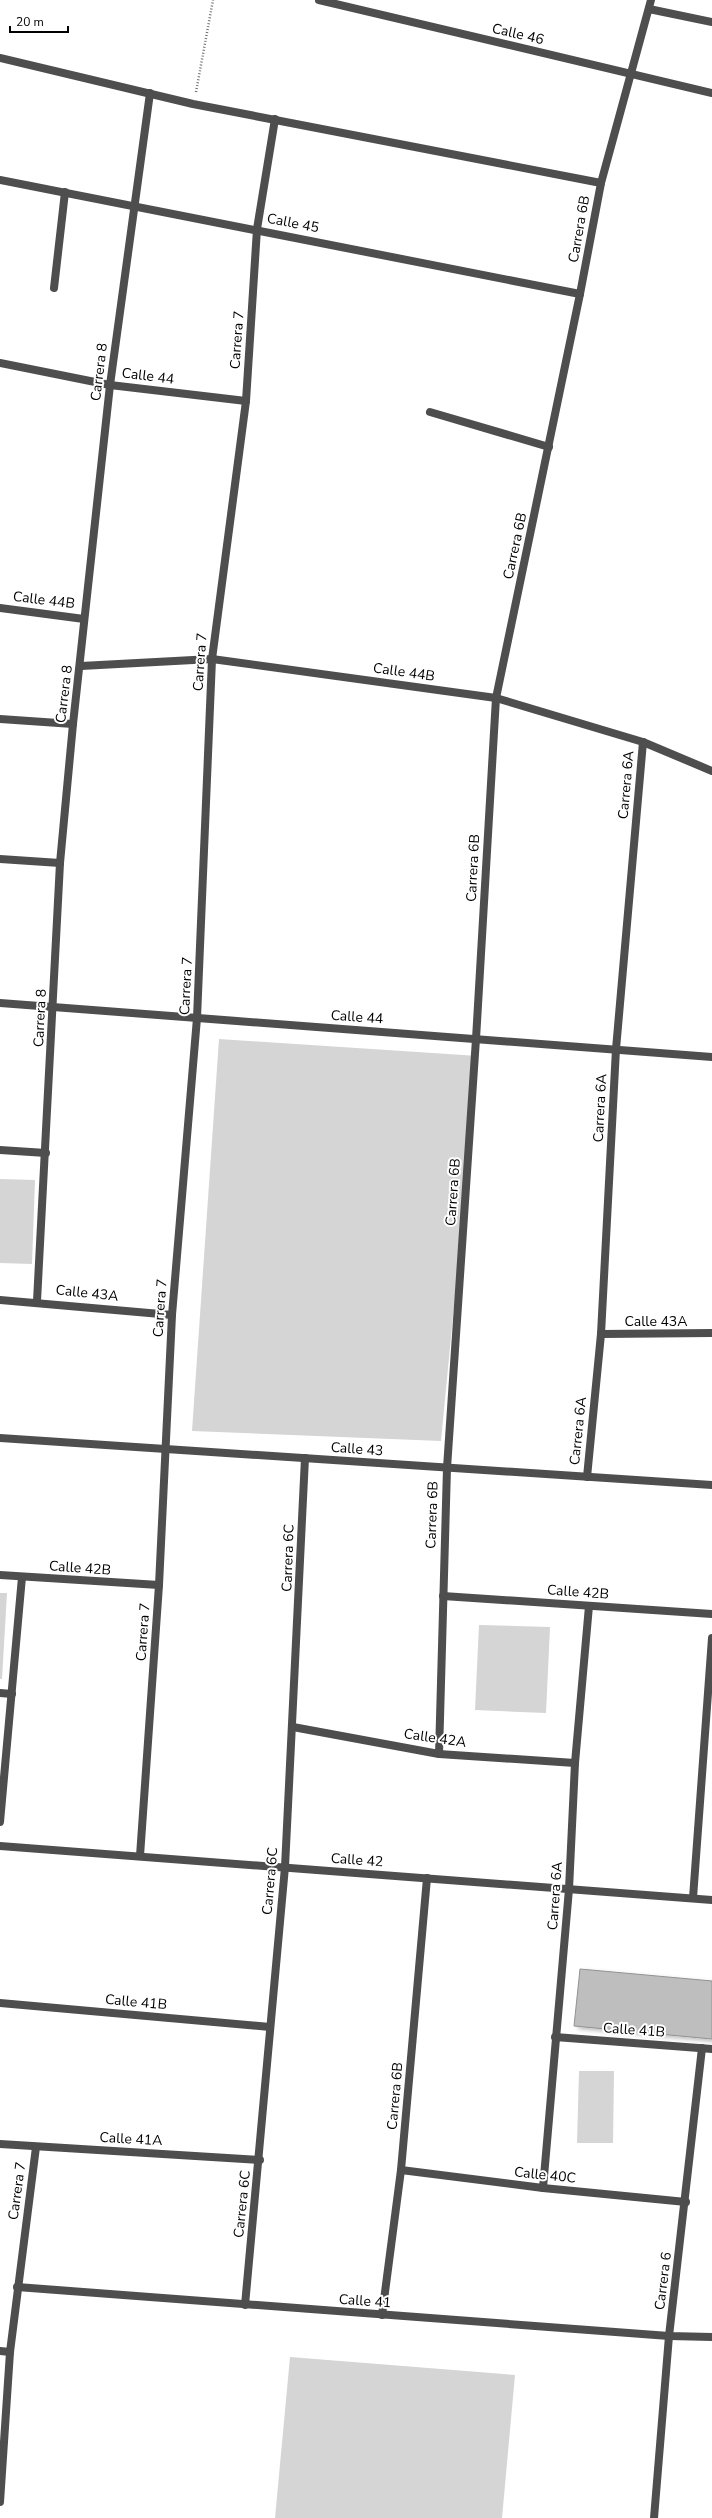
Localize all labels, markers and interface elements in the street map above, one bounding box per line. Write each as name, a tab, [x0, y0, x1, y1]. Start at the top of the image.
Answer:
scale bar	[10, 8, 68, 34]
text: 20 m	[16, 14, 44, 30]
street label: Calle 46	[490, 19, 546, 49]
street label: Carrera 6B	[564, 194, 594, 264]
street label: Calle 45	[265, 209, 321, 237]
street label: Carrera 7	[225, 310, 249, 370]
street label: Carrera 8	[86, 342, 112, 402]
street label: Calle 44	[121, 363, 175, 389]
street label: Carrera 6B	[499, 511, 531, 581]
street label: Calle 44B	[12, 587, 76, 613]
street label: Carrera 7	[188, 632, 212, 692]
street label: Calle 44B	[372, 658, 436, 686]
street label: Carrera 8	[51, 664, 77, 724]
street label: Carrera 6A	[614, 750, 638, 820]
street label: Carrera 6B	[462, 834, 484, 902]
street label: Carrera 7	[175, 956, 197, 1016]
street label: Carrera 8	[29, 988, 51, 1048]
street label: Calle 44	[330, 1006, 384, 1028]
street label: Carrera 6A	[589, 1073, 611, 1143]
street label: Carrera 6B	[441, 1158, 465, 1226]
street label: Carrera 7	[148, 1278, 172, 1338]
street label: Calle 43A	[55, 1280, 119, 1306]
street label: Calle 43A	[625, 1312, 687, 1331]
street label: Carrera 6A	[565, 1396, 591, 1466]
street label: Calle 43	[330, 1438, 384, 1460]
street label: Carrera 6B	[421, 1481, 443, 1549]
street label: Carrera 6C	[277, 1524, 299, 1592]
street label: Calle 42B	[48, 1556, 112, 1580]
street label: Calle 42B	[546, 1580, 610, 1604]
street label: Carrera 7	[131, 1602, 155, 1662]
street label: Calle 42A	[403, 1724, 467, 1752]
street label: Carrera 6C	[258, 1846, 282, 1916]
street label: Calle 42	[330, 1849, 384, 1871]
street label: Carrera 6A	[543, 1861, 567, 1931]
street label: Calle 41B	[104, 1990, 168, 2014]
street label: Calle 41B	[602, 2018, 666, 2042]
street label: Carrera 6B	[383, 2061, 407, 2131]
street label: Calle 41A	[99, 2128, 163, 2150]
street label: Carrera 7	[4, 2161, 30, 2221]
street label: Calle 40C	[513, 2162, 577, 2188]
street label: Carrera 6C	[229, 2169, 255, 2239]
street label: Carrera 6	[650, 2251, 676, 2311]
street label: Calle 41	[338, 2290, 392, 2312]

